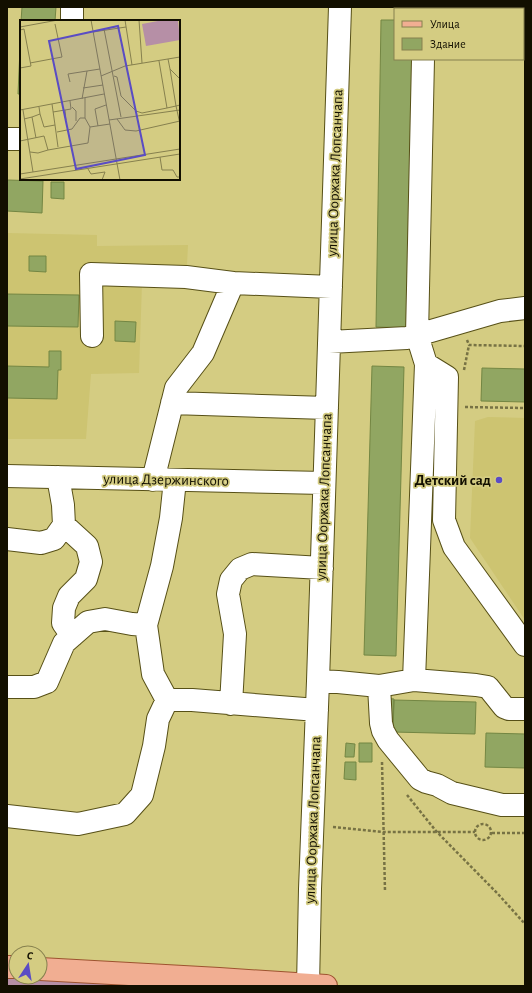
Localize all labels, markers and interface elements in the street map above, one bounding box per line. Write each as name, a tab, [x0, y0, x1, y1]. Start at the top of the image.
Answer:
legend	[394, 8, 524, 60]
text: Улица	[430, 18, 460, 30]
inset map	[20, 20, 180, 180]
text: Здание	[430, 38, 466, 50]
street label: улица Ооржака Лопсанчапа	[325, 89, 345, 258]
street label: улица Ооржака Лопсанчапа	[314, 413, 334, 582]
street label: улица Дзержинского	[102, 471, 229, 489]
place label: Детский сад	[415, 473, 491, 488]
marker: Детский сад	[494, 475, 504, 485]
street label: улица Ооржака Лопсанчапа	[303, 736, 323, 905]
north arrow	[8, 945, 48, 985]
text: С	[26, 950, 34, 962]

